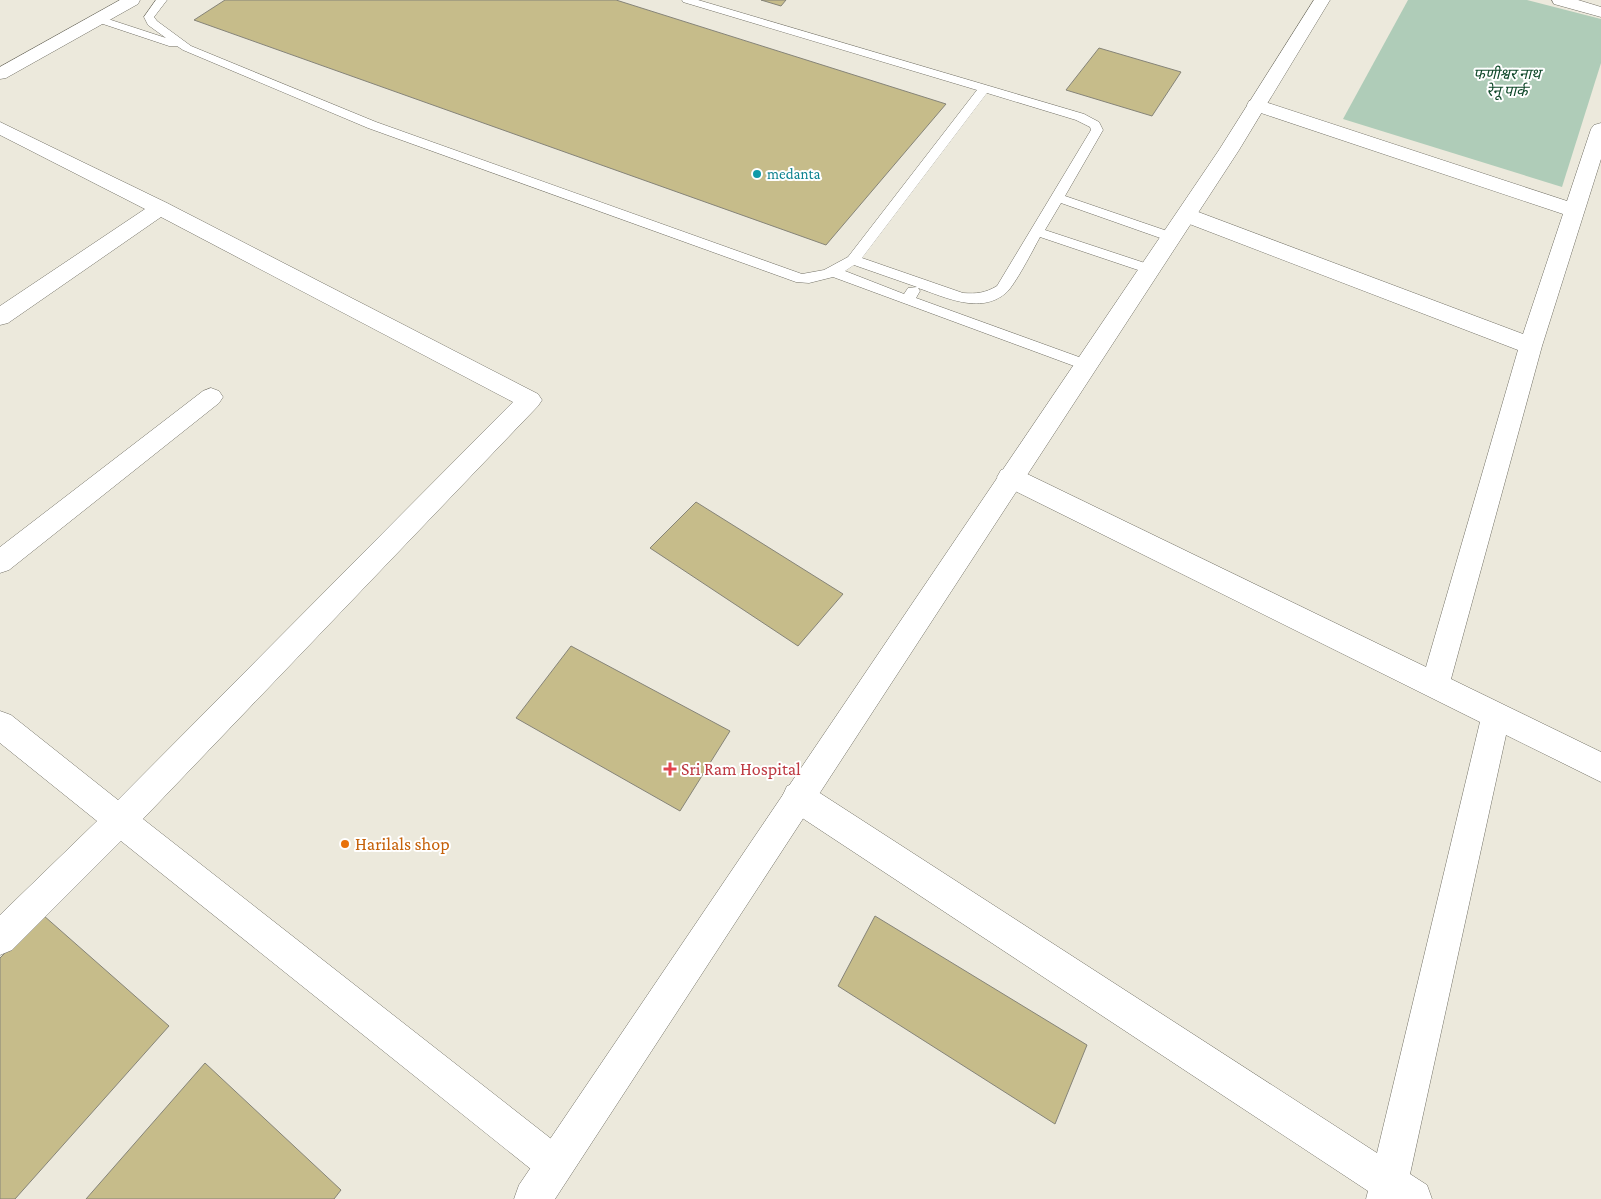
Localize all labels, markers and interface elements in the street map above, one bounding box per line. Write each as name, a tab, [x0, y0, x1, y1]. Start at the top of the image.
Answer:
park label: फणीश्वर नाथ रेनू पार्क	[1473, 65, 1544, 101]
place label: medanta	[767, 166, 820, 182]
marker: medanta	[751, 168, 763, 180]
place label: Sri Ram Hospital	[681, 759, 801, 779]
marker: Sri Ram Hospital	[663, 762, 677, 776]
place label: Harilals shop	[355, 834, 450, 854]
marker: Harilals shop	[339, 838, 351, 850]

